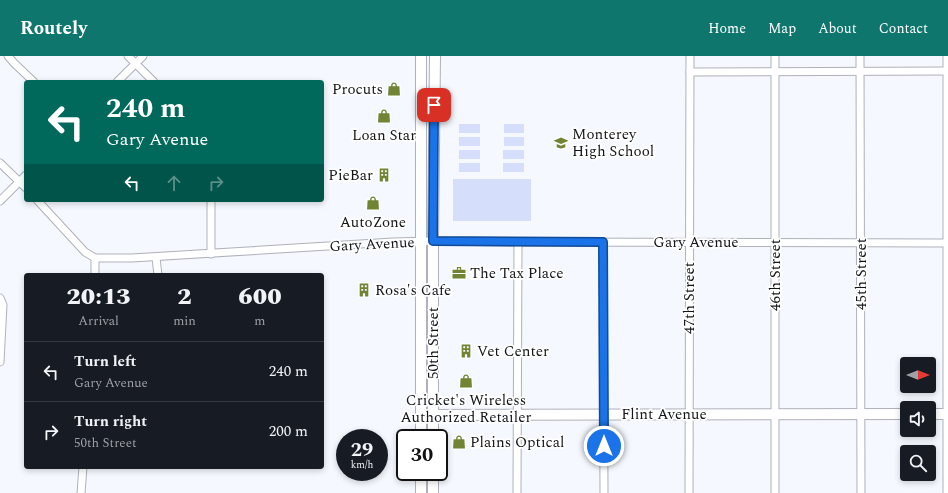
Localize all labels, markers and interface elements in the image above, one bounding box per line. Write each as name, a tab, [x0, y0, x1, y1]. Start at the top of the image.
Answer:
text: Routely	[20, 14, 87, 43]
text: Home	[708, 18, 746, 39]
text: Map	[768, 18, 796, 39]
text: About	[818, 18, 857, 39]
text: Contact	[879, 18, 928, 39]
place label: Procuts	[332, 78, 383, 101]
shop icon: Procuts	[386, 81, 402, 97]
text: 240 m	[106, 87, 185, 130]
pin	[417, 88, 451, 122]
icon: arrive	[423, 94, 445, 116]
icon: left	[40, 96, 92, 148]
shop icon: Loan Star	[376, 108, 392, 124]
place label: Monterey High School	[572, 123, 654, 163]
place label: Loan Star	[352, 124, 416, 147]
text: Gary Avenue	[106, 126, 208, 153]
school or university icon: Monterey High School	[553, 135, 569, 151]
place label: PieBar	[328, 164, 373, 187]
building icon: PieBar	[376, 167, 392, 183]
icon: left	[121, 172, 143, 194]
icon: ahead	[163, 172, 185, 194]
icon: right	[205, 172, 227, 194]
shop icon: AutoZone	[365, 195, 381, 211]
place label: AutoZone	[340, 211, 406, 234]
street label: Gary Avenue	[329, 231, 415, 258]
street label: Gary Avenue	[653, 231, 739, 254]
street label: 45th Street	[850, 238, 873, 310]
street label: 46th Street	[764, 239, 787, 311]
place label: The Tax Place	[470, 262, 564, 285]
street label: 47th Street	[678, 262, 701, 334]
office icon: The Tax Place	[451, 265, 467, 281]
text: 20:13	[66, 279, 131, 315]
text: 2	[177, 279, 192, 315]
text: 600	[238, 279, 282, 315]
place label: Rosa's Cafe	[375, 279, 451, 302]
building icon: Rosa's Cafe	[356, 282, 372, 298]
street label: 50th Street	[422, 307, 445, 379]
text: Arrival	[78, 311, 119, 331]
text: min	[173, 311, 196, 331]
text: m	[254, 311, 266, 331]
place label: Vet Center	[477, 340, 549, 363]
building icon: Vet Center	[458, 343, 474, 359]
text: Turn left	[74, 350, 136, 373]
north arrow	[900, 357, 936, 393]
map controls	[900, 357, 936, 481]
text: 240 m	[269, 360, 308, 383]
icon: left	[40, 361, 62, 383]
text: Gary Avenue	[74, 373, 148, 393]
shop icon: Cricket's Wireless Authorized Retailer	[458, 373, 474, 389]
place label: Cricket's Wireless Authorized Retailer	[401, 389, 531, 429]
button: sound	[900, 401, 936, 437]
street label: Flint Avenue	[621, 403, 707, 426]
text: Turn right	[74, 410, 147, 433]
text: 200 m	[269, 420, 308, 443]
icon: right	[40, 421, 62, 443]
position arrow	[583, 425, 625, 467]
speed limit sign: 30	[396, 429, 448, 481]
place label: Plains Optical	[470, 431, 564, 454]
text: 50th Street	[74, 433, 137, 453]
shop icon: Plains Optical	[451, 434, 467, 450]
text: 29	[351, 435, 373, 465]
button: search	[900, 445, 936, 481]
text: km/h	[351, 457, 373, 473]

